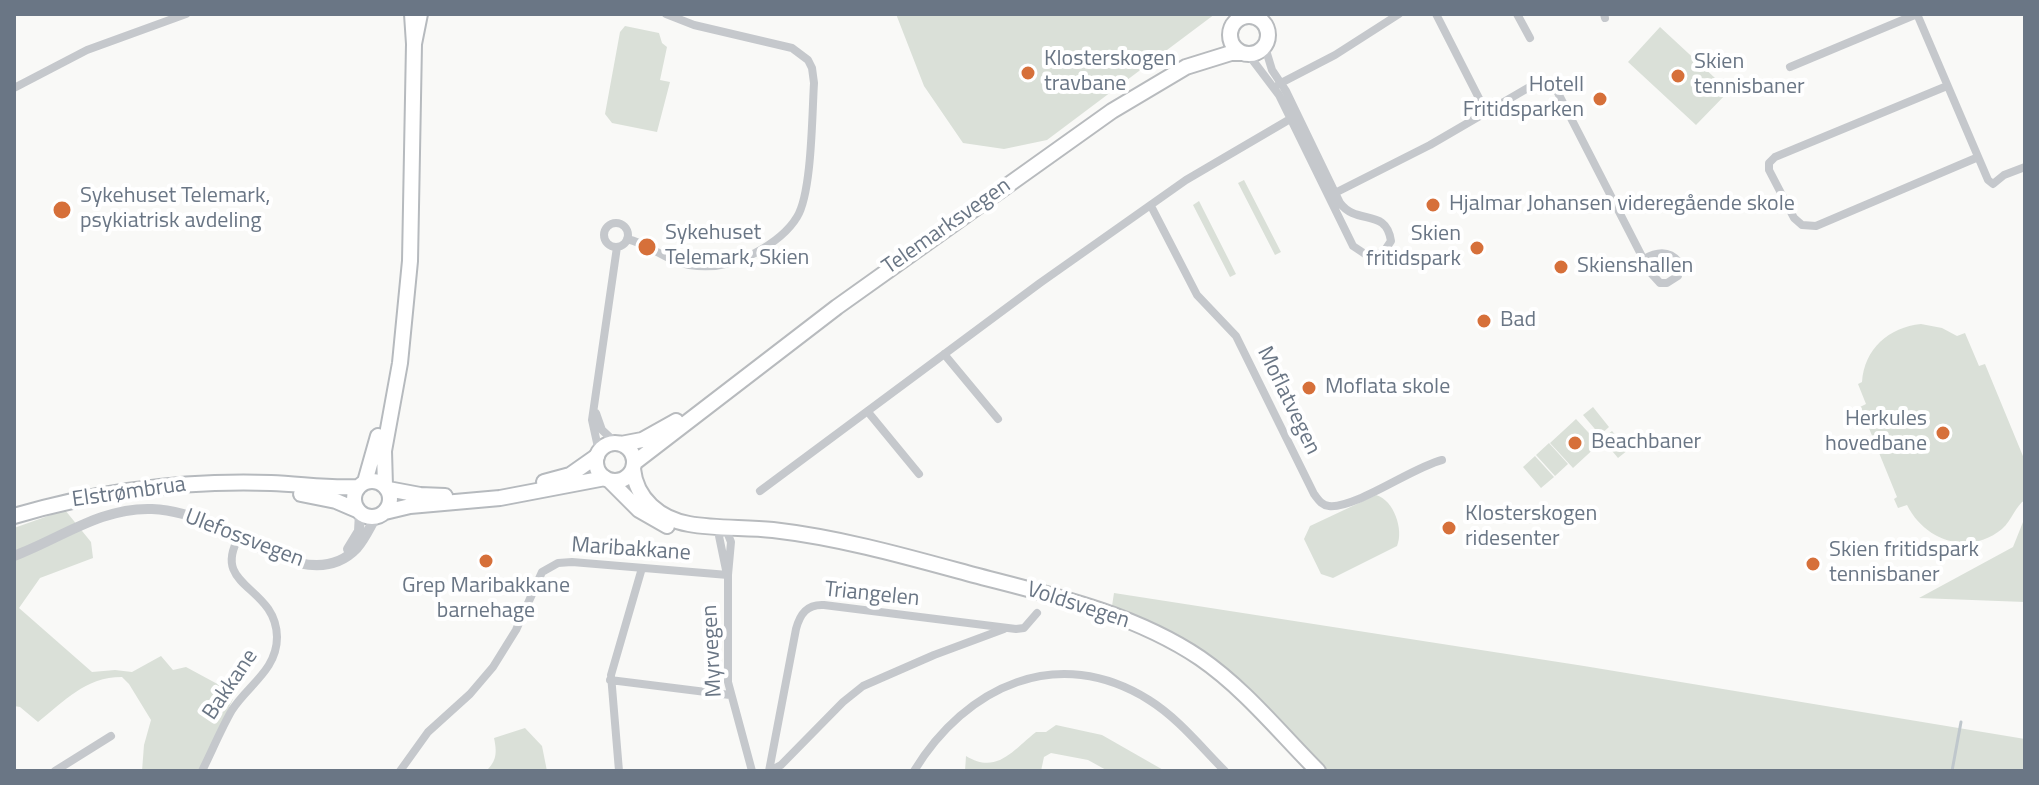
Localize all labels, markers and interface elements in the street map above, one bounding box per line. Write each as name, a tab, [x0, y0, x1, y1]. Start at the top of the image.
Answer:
place label: Klosterskogen travbane	[1044, 47, 1176, 98]
place label: Skien tennisbaner	[1694, 50, 1805, 102]
marker: Klosterskogen travbane	[1019, 64, 1037, 82]
marker: Skien tennisbaner	[1669, 67, 1687, 85]
place label: Hotell Fritidsparken	[1463, 73, 1584, 124]
marker: Hotell Fritidsparken	[1591, 90, 1609, 108]
street label: Telemarksvegen	[878, 173, 1016, 281]
place label: Sykehuset Telemark, psykiatrisk avdeling	[80, 184, 270, 236]
place label: Hjalmar Johansen videregående skole	[1449, 192, 1795, 218]
marker: Hjalmar Johansen videregående skole	[1424, 196, 1442, 214]
marker: Sykehuset Telemark, psykiatrisk avdeling	[51, 199, 73, 221]
place label: Sykehuset Telemark, Skien	[665, 221, 809, 272]
place label: Skien fritidspark	[1366, 222, 1461, 274]
marker: Sykehuset Telemark, Skien	[636, 236, 658, 258]
marker: Skien fritidspark	[1468, 239, 1486, 257]
place label: Skienshallen	[1577, 254, 1693, 280]
marker: Skienshallen	[1552, 258, 1570, 276]
place label: Bad	[1500, 308, 1536, 334]
marker: Bad	[1475, 312, 1493, 330]
street label: Moflatvegen	[1251, 343, 1325, 459]
place label: Moflata skole	[1325, 375, 1450, 401]
marker: Moflata skole	[1300, 379, 1318, 397]
place label: Herkules hovedbane	[1825, 407, 1927, 458]
marker: Herkules hovedbane	[1934, 424, 1952, 442]
place label: Beachbaner	[1591, 430, 1701, 456]
marker: Beachbaner	[1566, 434, 1584, 452]
street label: Elstrømbrua	[70, 472, 188, 514]
place label: Klosterskogen ridesenter	[1465, 502, 1597, 554]
street label: Ulefossvegen	[181, 504, 307, 574]
marker: Klosterskogen ridesenter	[1440, 519, 1458, 537]
street label: Maribakkane	[570, 533, 692, 567]
place label: Skien fritidspark tennisbaner	[1829, 538, 1979, 590]
marker: Grep Maribakkane barnehage	[477, 552, 495, 570]
marker: Skien fritidspark tennisbaner	[1804, 555, 1822, 573]
place label: Grep Maribakkane barnehage	[402, 574, 570, 626]
street label: Triangelen	[823, 577, 921, 613]
street label: Voldsvegen	[1023, 577, 1133, 635]
street label: Myrvegen	[697, 604, 729, 698]
street label: Bakkane	[198, 645, 264, 725]

